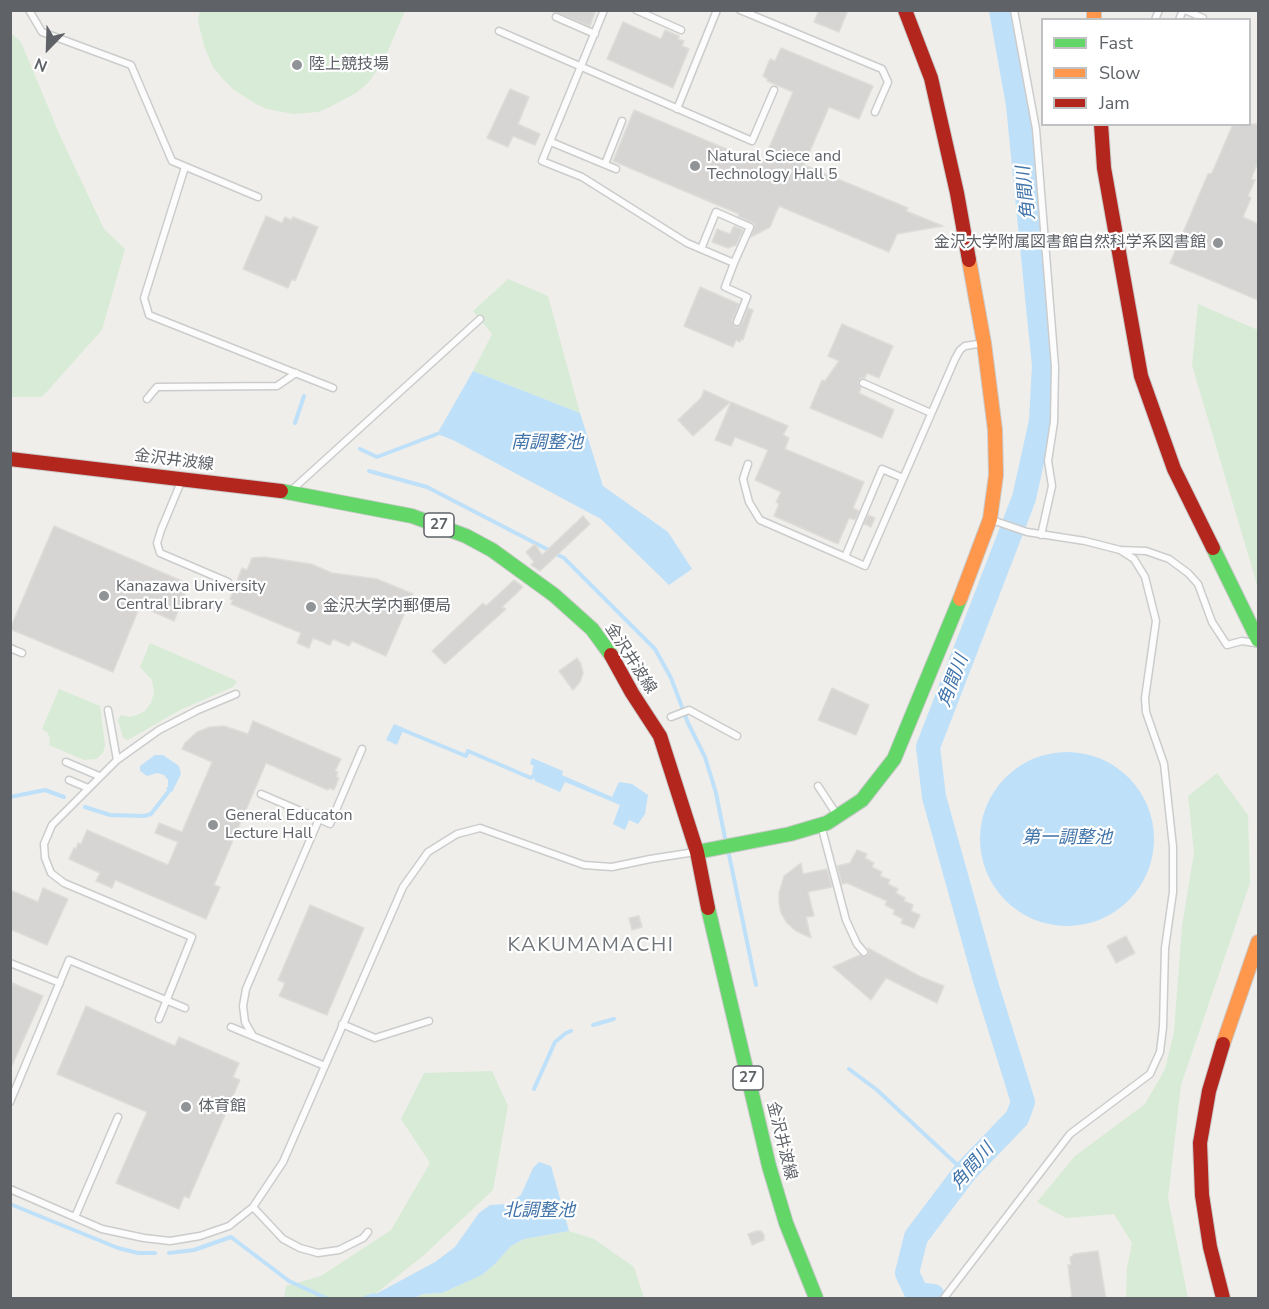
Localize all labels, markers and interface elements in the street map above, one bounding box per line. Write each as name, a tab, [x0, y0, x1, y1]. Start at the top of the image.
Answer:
north arrow	[18, 18, 78, 78]
legend	[1041, 18, 1251, 126]
text: Fast	[1099, 31, 1133, 55]
text: N	[31, 52, 51, 77]
place label: 陸上競技場	[309, 55, 389, 75]
marker: 陸上競技場	[290, 58, 304, 72]
text: Slow	[1099, 61, 1140, 85]
text: Jam	[1099, 91, 1130, 115]
place label: Natural Sciece and Technology Hall 5	[707, 147, 841, 185]
marker: Natural Sciece and Technology Hall 5	[688, 159, 702, 173]
water label: 角間川	[1013, 165, 1041, 221]
place label: 金沢大学附属図書館自然科学系図書館	[934, 233, 1206, 253]
marker: 金沢大学附属図書館自然科学系図書館	[1211, 236, 1225, 250]
water label: 南調整池	[511, 433, 583, 455]
street label: 金沢井波線	[133, 447, 215, 475]
road number: 27	[424, 513, 454, 537]
place label: Kanazawa University Central Library	[116, 577, 266, 615]
marker: Kanazawa University Central Library	[97, 589, 111, 603]
place label: 金沢大学内郵便局	[323, 597, 451, 617]
marker: 金沢大学内郵便局	[304, 600, 318, 614]
street label: 金沢井波線	[600, 620, 660, 698]
water label: 角間川	[934, 652, 974, 710]
place label: General Educaton Lecture Hall	[225, 806, 353, 844]
marker: General Educaton Lecture Hall	[206, 818, 220, 832]
water label: 第一調整池	[1022, 828, 1112, 850]
district label: KAKUMAMACHI	[508, 934, 674, 958]
road number: 27	[733, 1066, 763, 1090]
place label: 体育館	[198, 1097, 246, 1117]
marker: 体育館	[179, 1100, 193, 1114]
street label: 金沢井波線	[762, 1100, 800, 1182]
water label: 角間川	[947, 1140, 999, 1194]
water label: 北調整池	[503, 1201, 575, 1223]

